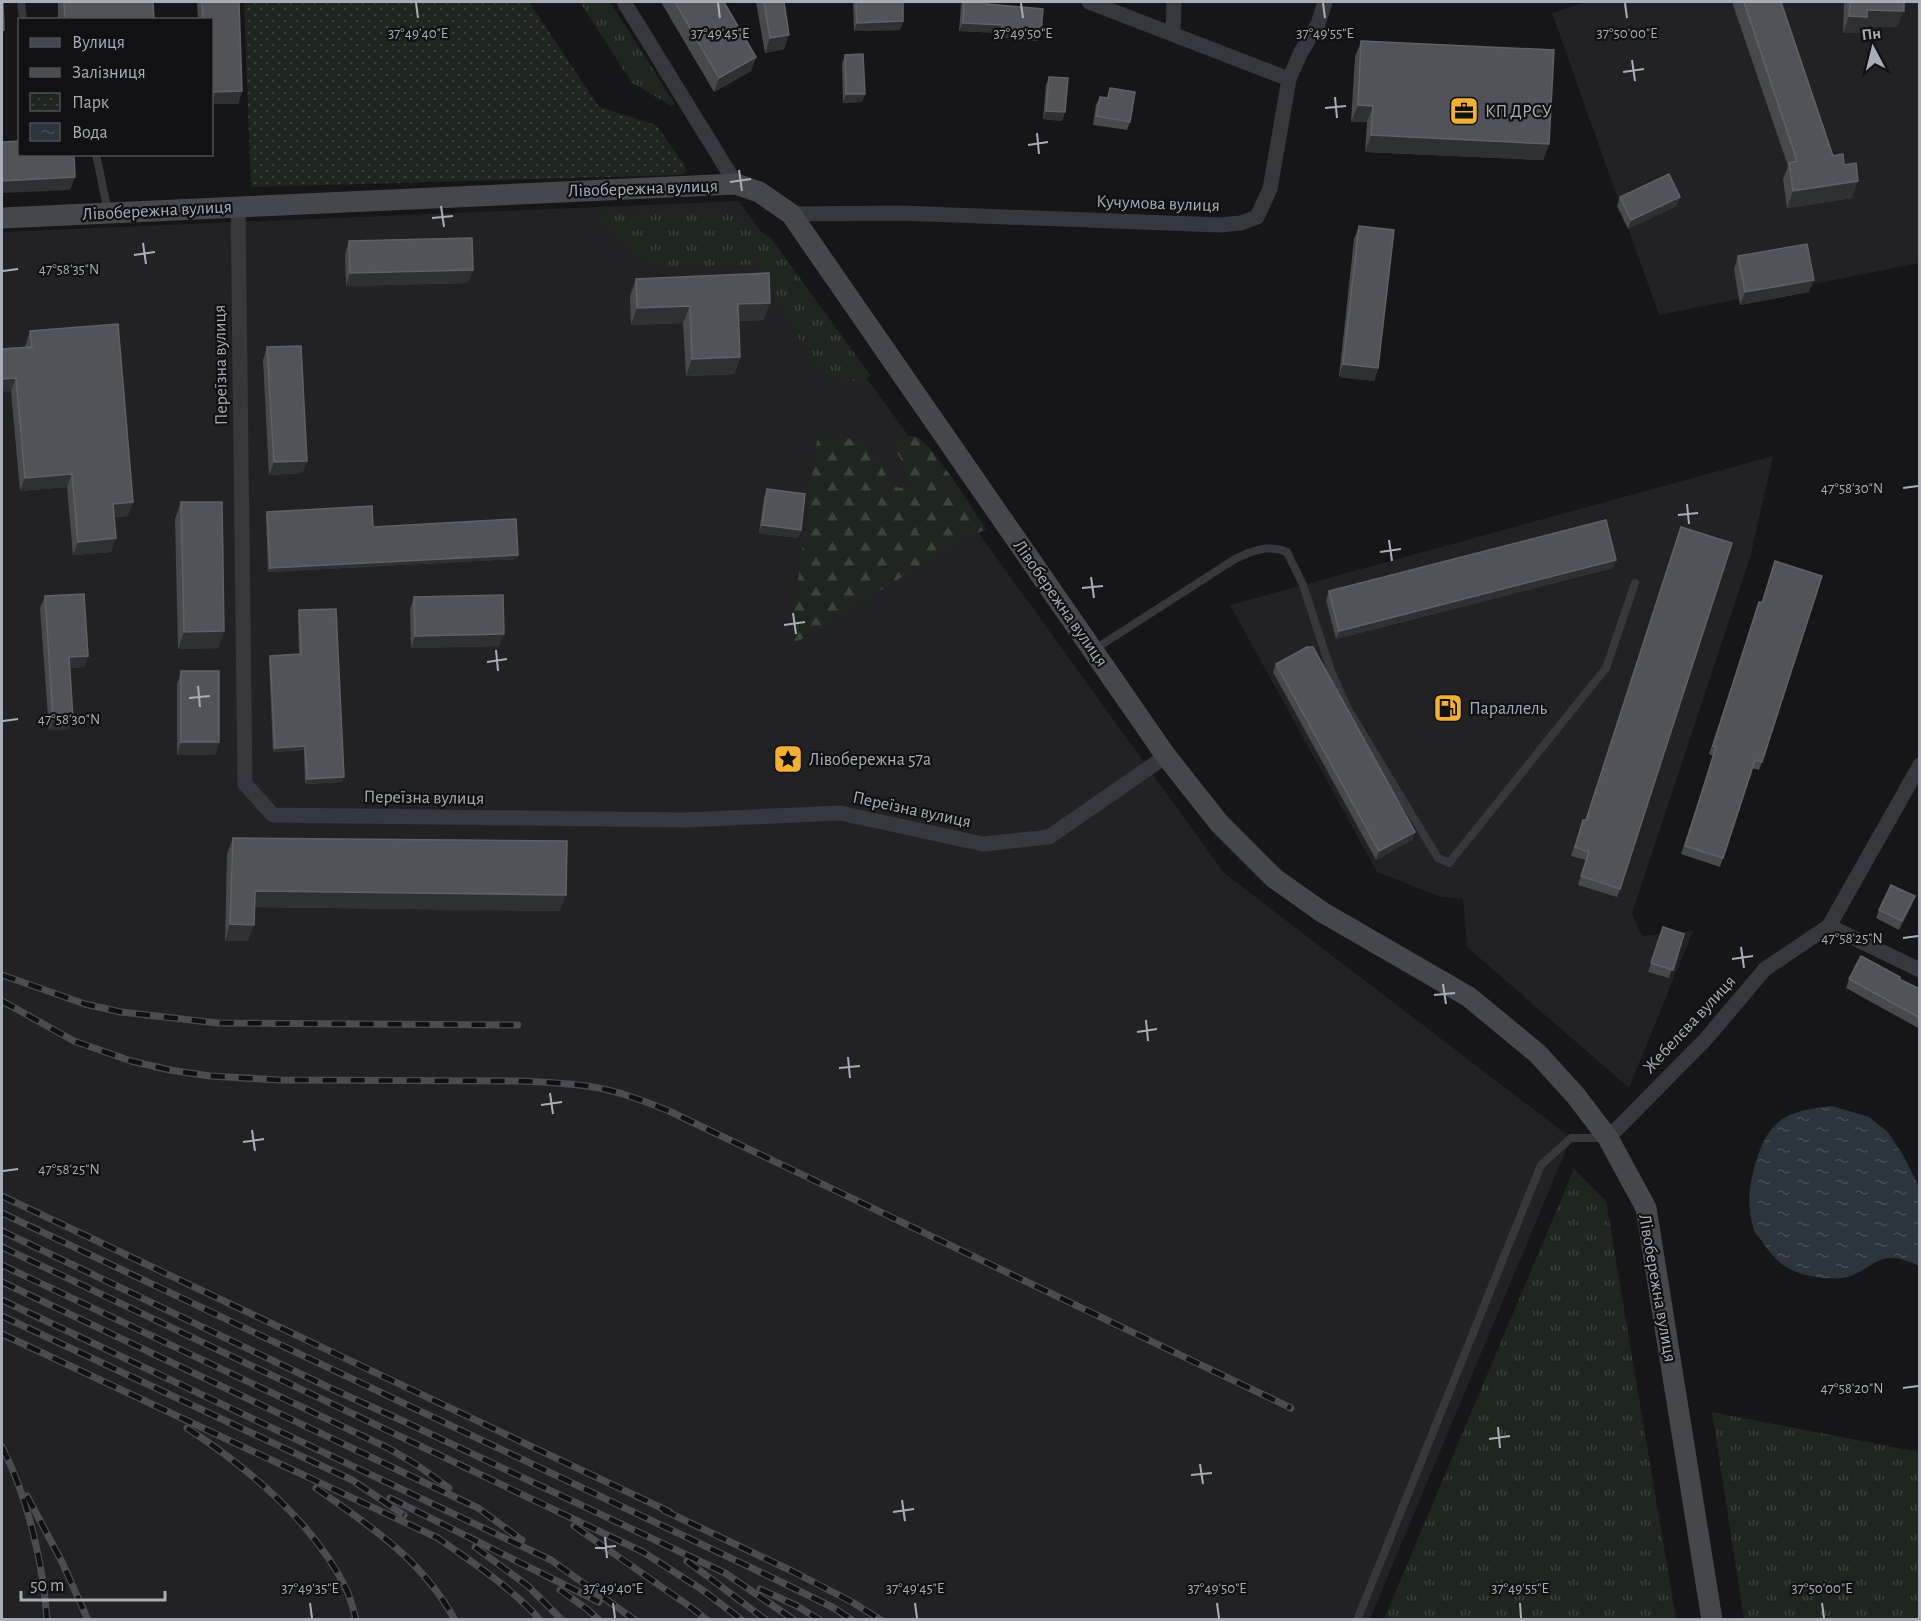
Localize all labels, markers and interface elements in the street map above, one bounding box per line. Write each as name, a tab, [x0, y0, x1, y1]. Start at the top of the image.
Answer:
legend	[18, 18, 213, 156]
north arrow	[1843, 18, 1903, 78]
text: Пн	[1861, 25, 1882, 43]
text: 37°49'40"E	[388, 26, 448, 41]
text: 37°49'45"E	[691, 26, 749, 41]
text: 37°49'50"E	[993, 26, 1053, 41]
text: 37°49'55"E	[1296, 26, 1354, 41]
text: 37°50'00"E	[1597, 26, 1657, 41]
text: Вулиця	[72, 34, 125, 52]
text: Залізниця	[72, 64, 146, 82]
text: Парк	[72, 94, 110, 112]
office icon: КП ДРСУ	[1448, 95, 1480, 127]
place label: КП ДРСУ	[1485, 103, 1552, 121]
text: Вода	[72, 124, 108, 142]
street label: Лівобережна вулиця	[568, 176, 718, 201]
street label: Кучумова вулиця	[1096, 193, 1220, 215]
street label: Лівобережна вулиця	[82, 197, 232, 224]
text: 47°58'35"N	[39, 262, 99, 277]
street label: Переїзна вулиця	[211, 305, 231, 425]
text: 47°58'30"N	[1821, 481, 1883, 496]
street label: Лівобережна вулиця	[1010, 536, 1111, 670]
fuel station icon: Параллель	[1432, 692, 1464, 724]
place label: Параллель	[1469, 700, 1547, 718]
text: 47°58'30"N	[38, 712, 100, 727]
place icon: Лівобережна 57а	[772, 743, 804, 775]
place label: Лівобережна 57а	[809, 750, 931, 769]
street label: Переїзна вулиця	[364, 788, 484, 808]
street label: Переїзна вулиця	[851, 789, 973, 831]
text: 47°58'25"N	[1821, 931, 1883, 946]
street label: Жебелєва вулиця	[1639, 972, 1740, 1077]
text: 47°58'25"N	[38, 1162, 100, 1177]
street label: Лівобережна вулиця	[1635, 1213, 1680, 1364]
text: 47°58'20"N	[1821, 1381, 1883, 1396]
scale bar	[21, 1564, 165, 1602]
text: 50 m	[30, 1577, 64, 1595]
text: 37°49'35"E	[281, 1581, 339, 1596]
text: 37°49'40"E	[583, 1581, 643, 1596]
text: 37°49'45"E	[886, 1581, 944, 1596]
text: 37°49'50"E	[1187, 1581, 1247, 1596]
text: 37°49'55"E	[1491, 1581, 1549, 1596]
text: 37°50'00"E	[1792, 1581, 1852, 1596]

